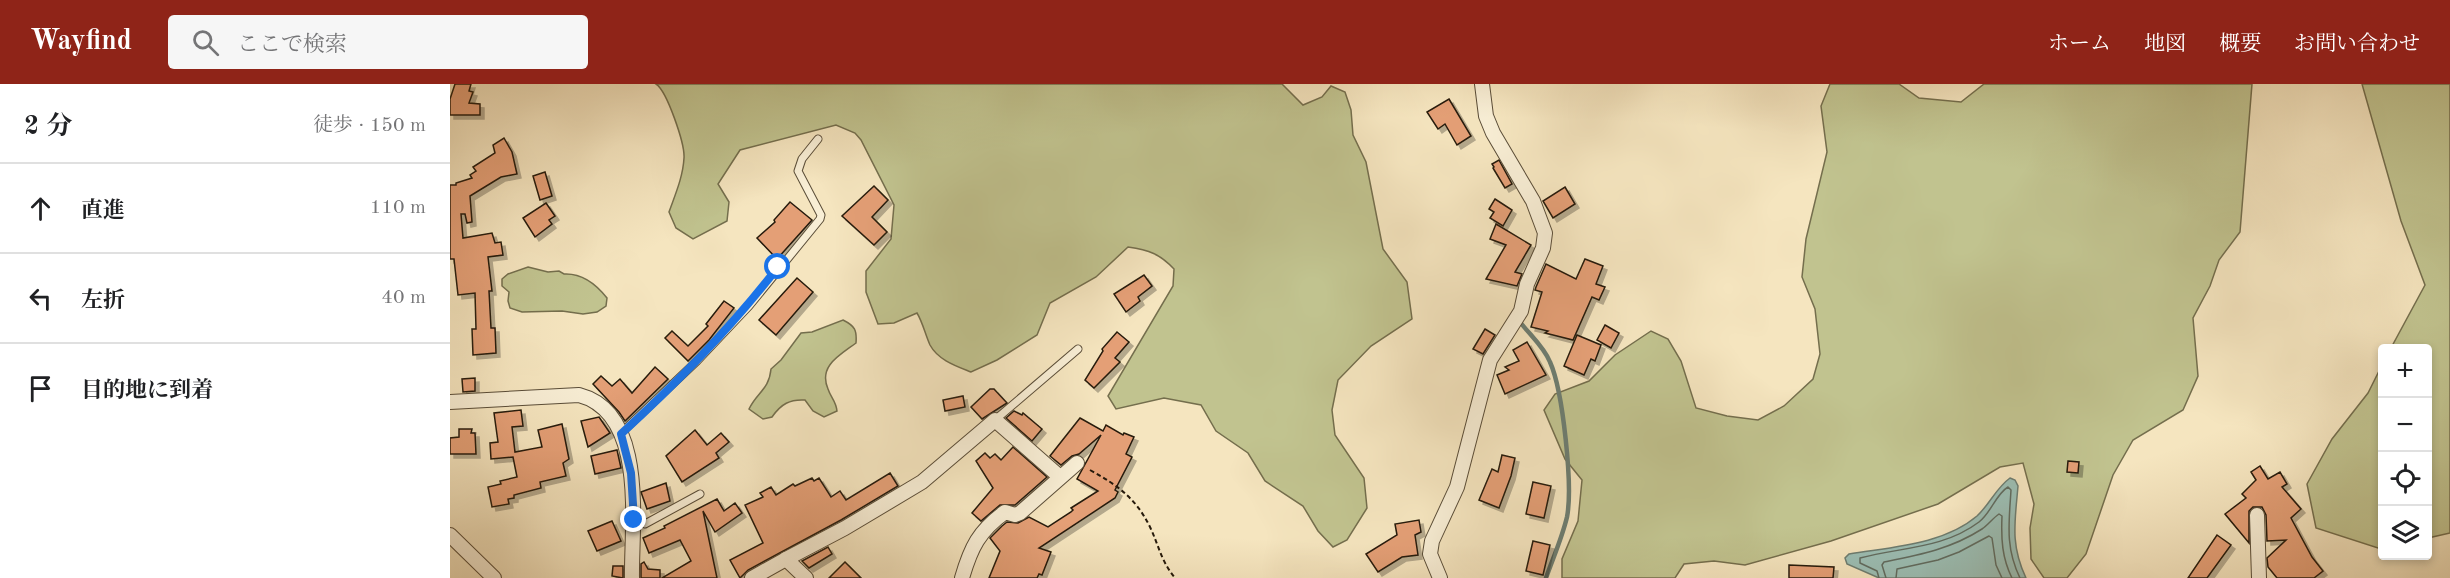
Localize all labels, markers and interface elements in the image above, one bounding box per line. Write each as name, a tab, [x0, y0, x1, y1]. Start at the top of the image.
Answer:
search box	[168, 15, 588, 69]
icon: search	[189, 26, 222, 59]
text: Wayfind	[30, 28, 132, 56]
text: ここで検索	[237, 34, 347, 56]
text: ホーム	[2048, 34, 2111, 55]
text: 地図	[2144, 34, 2186, 55]
text: 概要	[2219, 34, 2261, 55]
text: お問い合わせ	[2294, 34, 2420, 55]
text: 2 分	[24, 114, 72, 140]
text: 徒歩 · 150 m	[313, 116, 426, 136]
icon: ahead	[24, 192, 57, 225]
text: 110 m	[370, 198, 426, 218]
text: 直進	[81, 200, 125, 222]
route start	[764, 253, 790, 279]
icon: left	[24, 282, 57, 315]
text: 40 m	[381, 288, 426, 308]
text: 左折	[81, 290, 125, 312]
map controls	[2378, 344, 2432, 560]
button: +	[2378, 344, 2432, 398]
icon: arrive	[24, 372, 57, 405]
text: 目的地に到着	[81, 380, 213, 402]
button: −	[2378, 398, 2432, 452]
button: locate	[2378, 452, 2432, 506]
route end	[620, 506, 646, 532]
button: layers	[2378, 506, 2432, 560]

